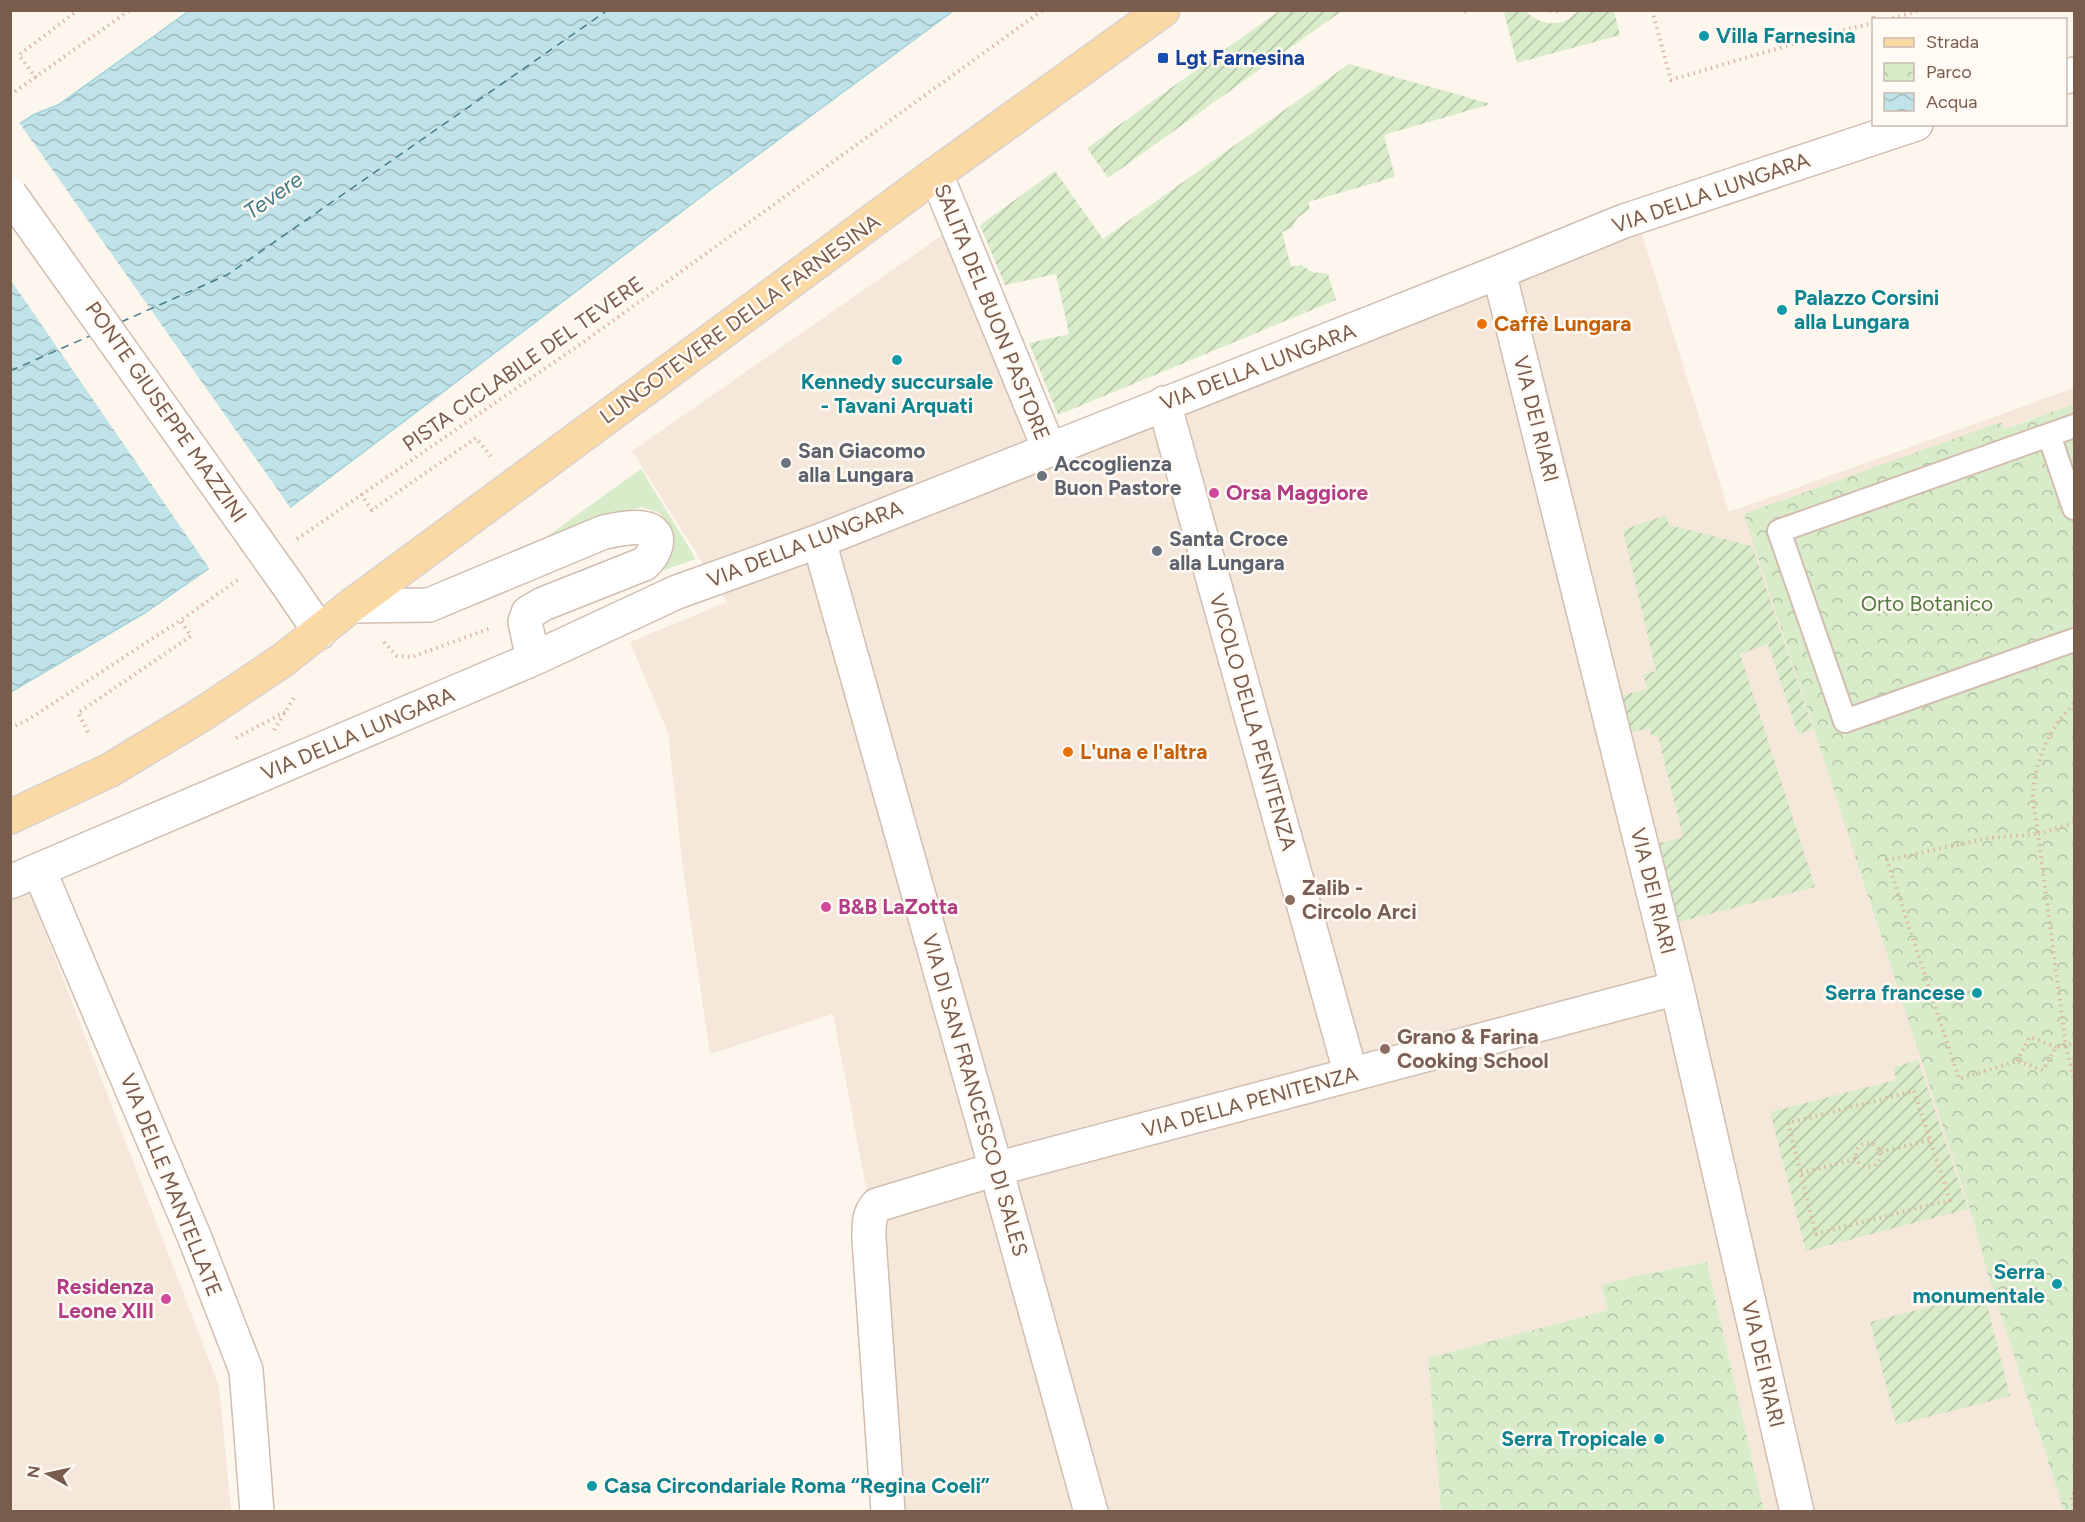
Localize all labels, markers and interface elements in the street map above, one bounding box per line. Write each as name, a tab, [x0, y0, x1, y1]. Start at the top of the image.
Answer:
legend	[1872, 18, 2067, 126]
place label: Villa Farnesina	[1716, 23, 1856, 48]
marker: Villa Farnesina	[1697, 29, 1711, 43]
text: Strada	[1926, 31, 1979, 53]
place label: Lgt Farnesina	[1175, 45, 1305, 70]
marker: Lgt Farnesina	[1156, 51, 1170, 65]
text: Parco	[1926, 61, 1972, 83]
text: Acqua	[1926, 91, 1977, 113]
street label: VIA DELLA LUNGARA	[1609, 147, 1813, 238]
water label: Tevere	[239, 166, 308, 225]
street label: SALITA DEL BUON PASTORE	[929, 180, 1055, 444]
street label: LUNGOTEVERE DELLA FARNESINA	[595, 208, 885, 429]
street label: PISTA CICLABILE DEL TEVERE	[398, 271, 648, 456]
place label: Palazzo Corsini alla Lungara	[1794, 285, 1939, 334]
street label: PONTE GIUSEPPE MAZZINI	[80, 296, 252, 527]
marker: Palazzo Corsini alla Lungara	[1775, 303, 1789, 317]
place label: Caffè Lungara	[1494, 311, 1631, 336]
marker: Caffè Lungara	[1475, 317, 1489, 331]
street label: VIA DELLA LUNGARA	[1157, 318, 1359, 415]
marker: Kennedy succursale - Tavani Arquati	[890, 353, 904, 367]
street label: VIA DEI RIARI	[1509, 353, 1564, 485]
place label: Kennedy succursale - Tavani Arquati	[801, 369, 994, 418]
place label: San Giacomo alla Lungara	[798, 438, 925, 487]
place label: Accoglienza Buon Pastore	[1054, 451, 1182, 500]
marker: San Giacomo alla Lungara	[779, 456, 793, 470]
marker: Accoglienza Buon Pastore	[1035, 469, 1049, 483]
place label: Orsa Maggiore	[1226, 480, 1369, 505]
marker: Orsa Maggiore	[1207, 486, 1221, 500]
street label: VIA DELLA LUNGARA	[704, 495, 906, 592]
place label: Santa Croce alla Lungara	[1169, 526, 1288, 575]
marker: Santa Croce alla Lungara	[1150, 544, 1164, 558]
street label: VICOLO DELLA PENITENZA	[1205, 590, 1302, 853]
park label: Orto Botanico	[1861, 591, 1993, 616]
street label: VIA DELLA LUNGARA	[258, 682, 458, 786]
place label: L'una e l'altra	[1080, 739, 1207, 764]
marker: L'una e l'altra	[1061, 745, 1075, 759]
street label: VIA DEI RIARI	[1626, 825, 1681, 957]
place label: Zalib - Circolo Arci	[1302, 875, 1417, 924]
marker: Zalib - Circolo Arci	[1283, 893, 1297, 907]
place label: B&B LaZotta	[838, 894, 958, 919]
marker: B&B LaZotta	[819, 900, 833, 914]
street label: VIA DI SAN FRANCESCO DI SALES	[917, 931, 1034, 1259]
place label: Serra francese	[1825, 980, 1965, 1005]
marker: Serra francese	[1970, 986, 1984, 1000]
place label: Grano & Farina Cooking School	[1397, 1024, 1549, 1073]
marker: Grano & Farina Cooking School	[1378, 1042, 1392, 1056]
street label: VIA DELLA PENITENZA	[1139, 1061, 1360, 1142]
street label: VIA DELLE MANTELLATE	[115, 1070, 228, 1300]
place label: Serra monumentale	[1913, 1259, 2045, 1308]
place label: Residenza Leone XIII	[56, 1274, 154, 1323]
marker: Serra monumentale	[2050, 1277, 2064, 1291]
marker: Residenza Leone XIII	[159, 1292, 173, 1306]
street label: VIA DEI RIARI	[1737, 1298, 1790, 1430]
place label: Serra Tropicale	[1501, 1426, 1647, 1451]
marker: Serra Tropicale	[1652, 1432, 1666, 1446]
north arrow	[18, 1444, 78, 1504]
text: N	[23, 1465, 44, 1479]
place label: Casa Circondariale Roma “Regina Coeli”	[604, 1473, 990, 1498]
marker: Casa Circondariale Roma “Regina Coeli”	[585, 1479, 599, 1493]

